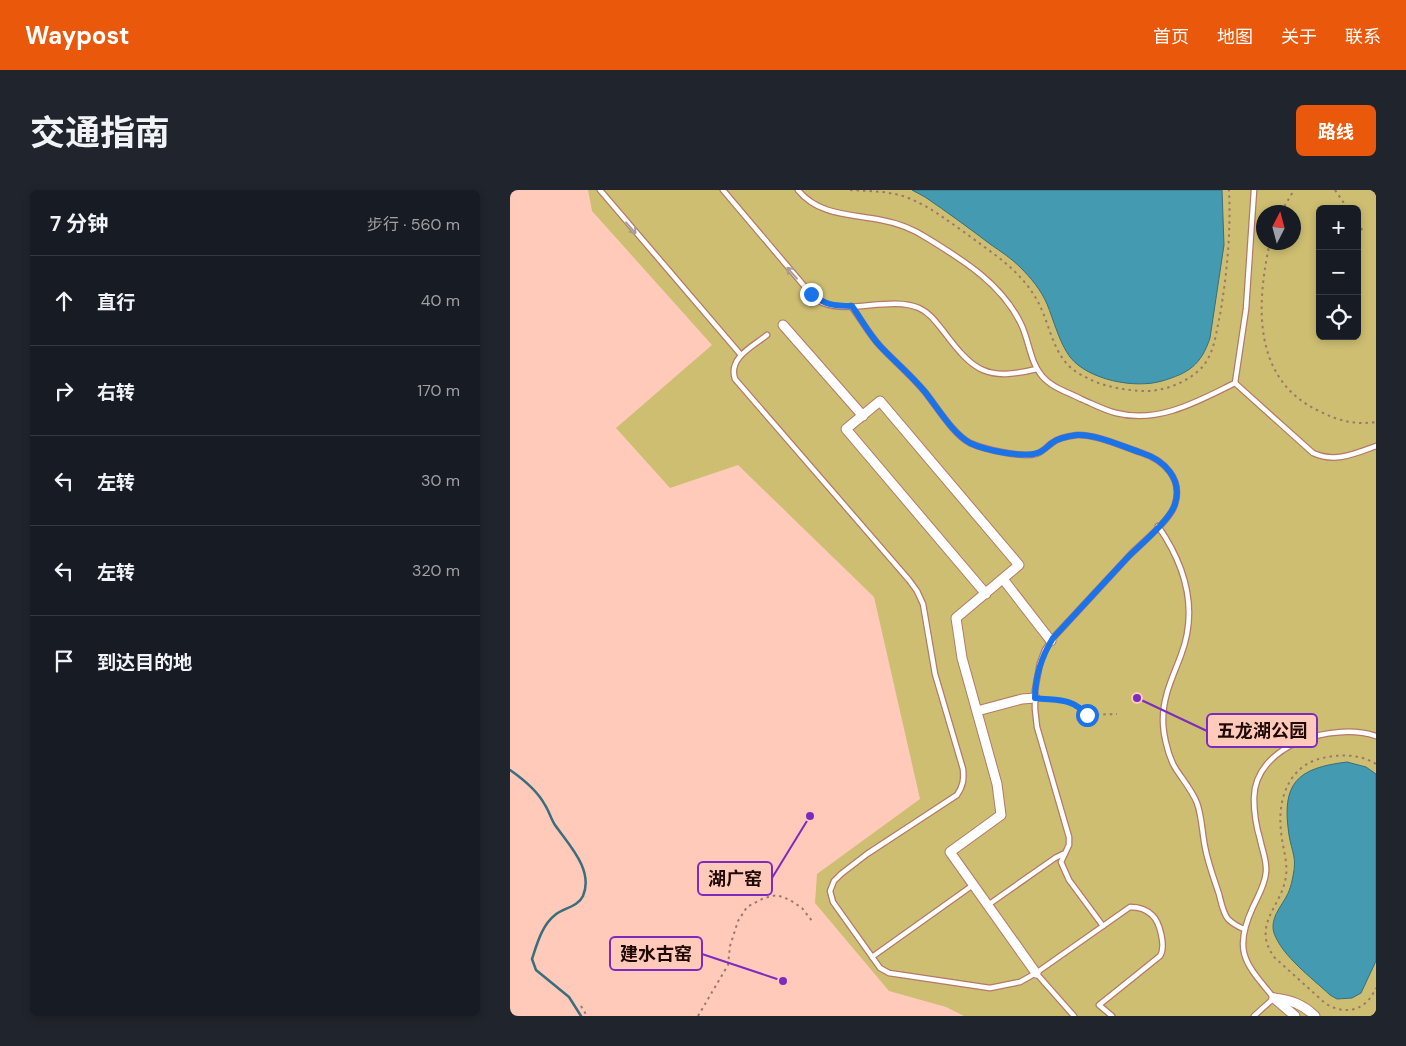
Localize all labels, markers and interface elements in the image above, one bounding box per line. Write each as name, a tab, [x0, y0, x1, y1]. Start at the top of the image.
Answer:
text: Waypost	[25, 20, 129, 51]
text: 首页	[1153, 25, 1189, 49]
text: 地图	[1217, 25, 1253, 49]
text: 关于	[1281, 25, 1317, 49]
text: 联系	[1345, 25, 1381, 49]
button: 路线	[1296, 105, 1376, 156]
text: 交通指南	[30, 110, 170, 156]
north arrow	[1256, 205, 1301, 250]
map controls	[1316, 205, 1361, 340]
button: +	[1316, 205, 1361, 250]
text: 7 分钟	[50, 210, 108, 238]
text: 步行 · 560 m	[367, 214, 460, 235]
one-way arrow	[625, 221, 637, 234]
button: −	[1316, 250, 1361, 295]
one-way arrow	[786, 266, 798, 279]
route end	[800, 283, 823, 306]
icon: ahead	[50, 287, 78, 315]
text: 直行	[97, 290, 135, 315]
text: 40 m	[421, 290, 460, 311]
button: locate	[1316, 295, 1361, 340]
icon: right	[50, 377, 78, 405]
text: 右转	[97, 380, 135, 405]
text: 170 m	[417, 380, 460, 401]
icon: left	[50, 467, 78, 495]
text: 左转	[97, 470, 135, 495]
text: 30 m	[421, 470, 460, 491]
icon: left	[50, 557, 78, 585]
text: 左转	[97, 560, 135, 585]
text: 320 m	[412, 560, 460, 581]
icon: arrive	[50, 647, 78, 675]
text: 到达目的地	[97, 650, 192, 675]
route start	[1076, 704, 1099, 727]
callout: 五龙湖公园	[1207, 714, 1317, 747]
text: 五龙湖公园	[1217, 719, 1307, 743]
callout: 湖广窑	[698, 862, 772, 895]
text: 湖广窑	[708, 867, 762, 891]
callout: 建水古窑	[610, 937, 702, 970]
text: 建水古窑	[620, 942, 692, 966]

